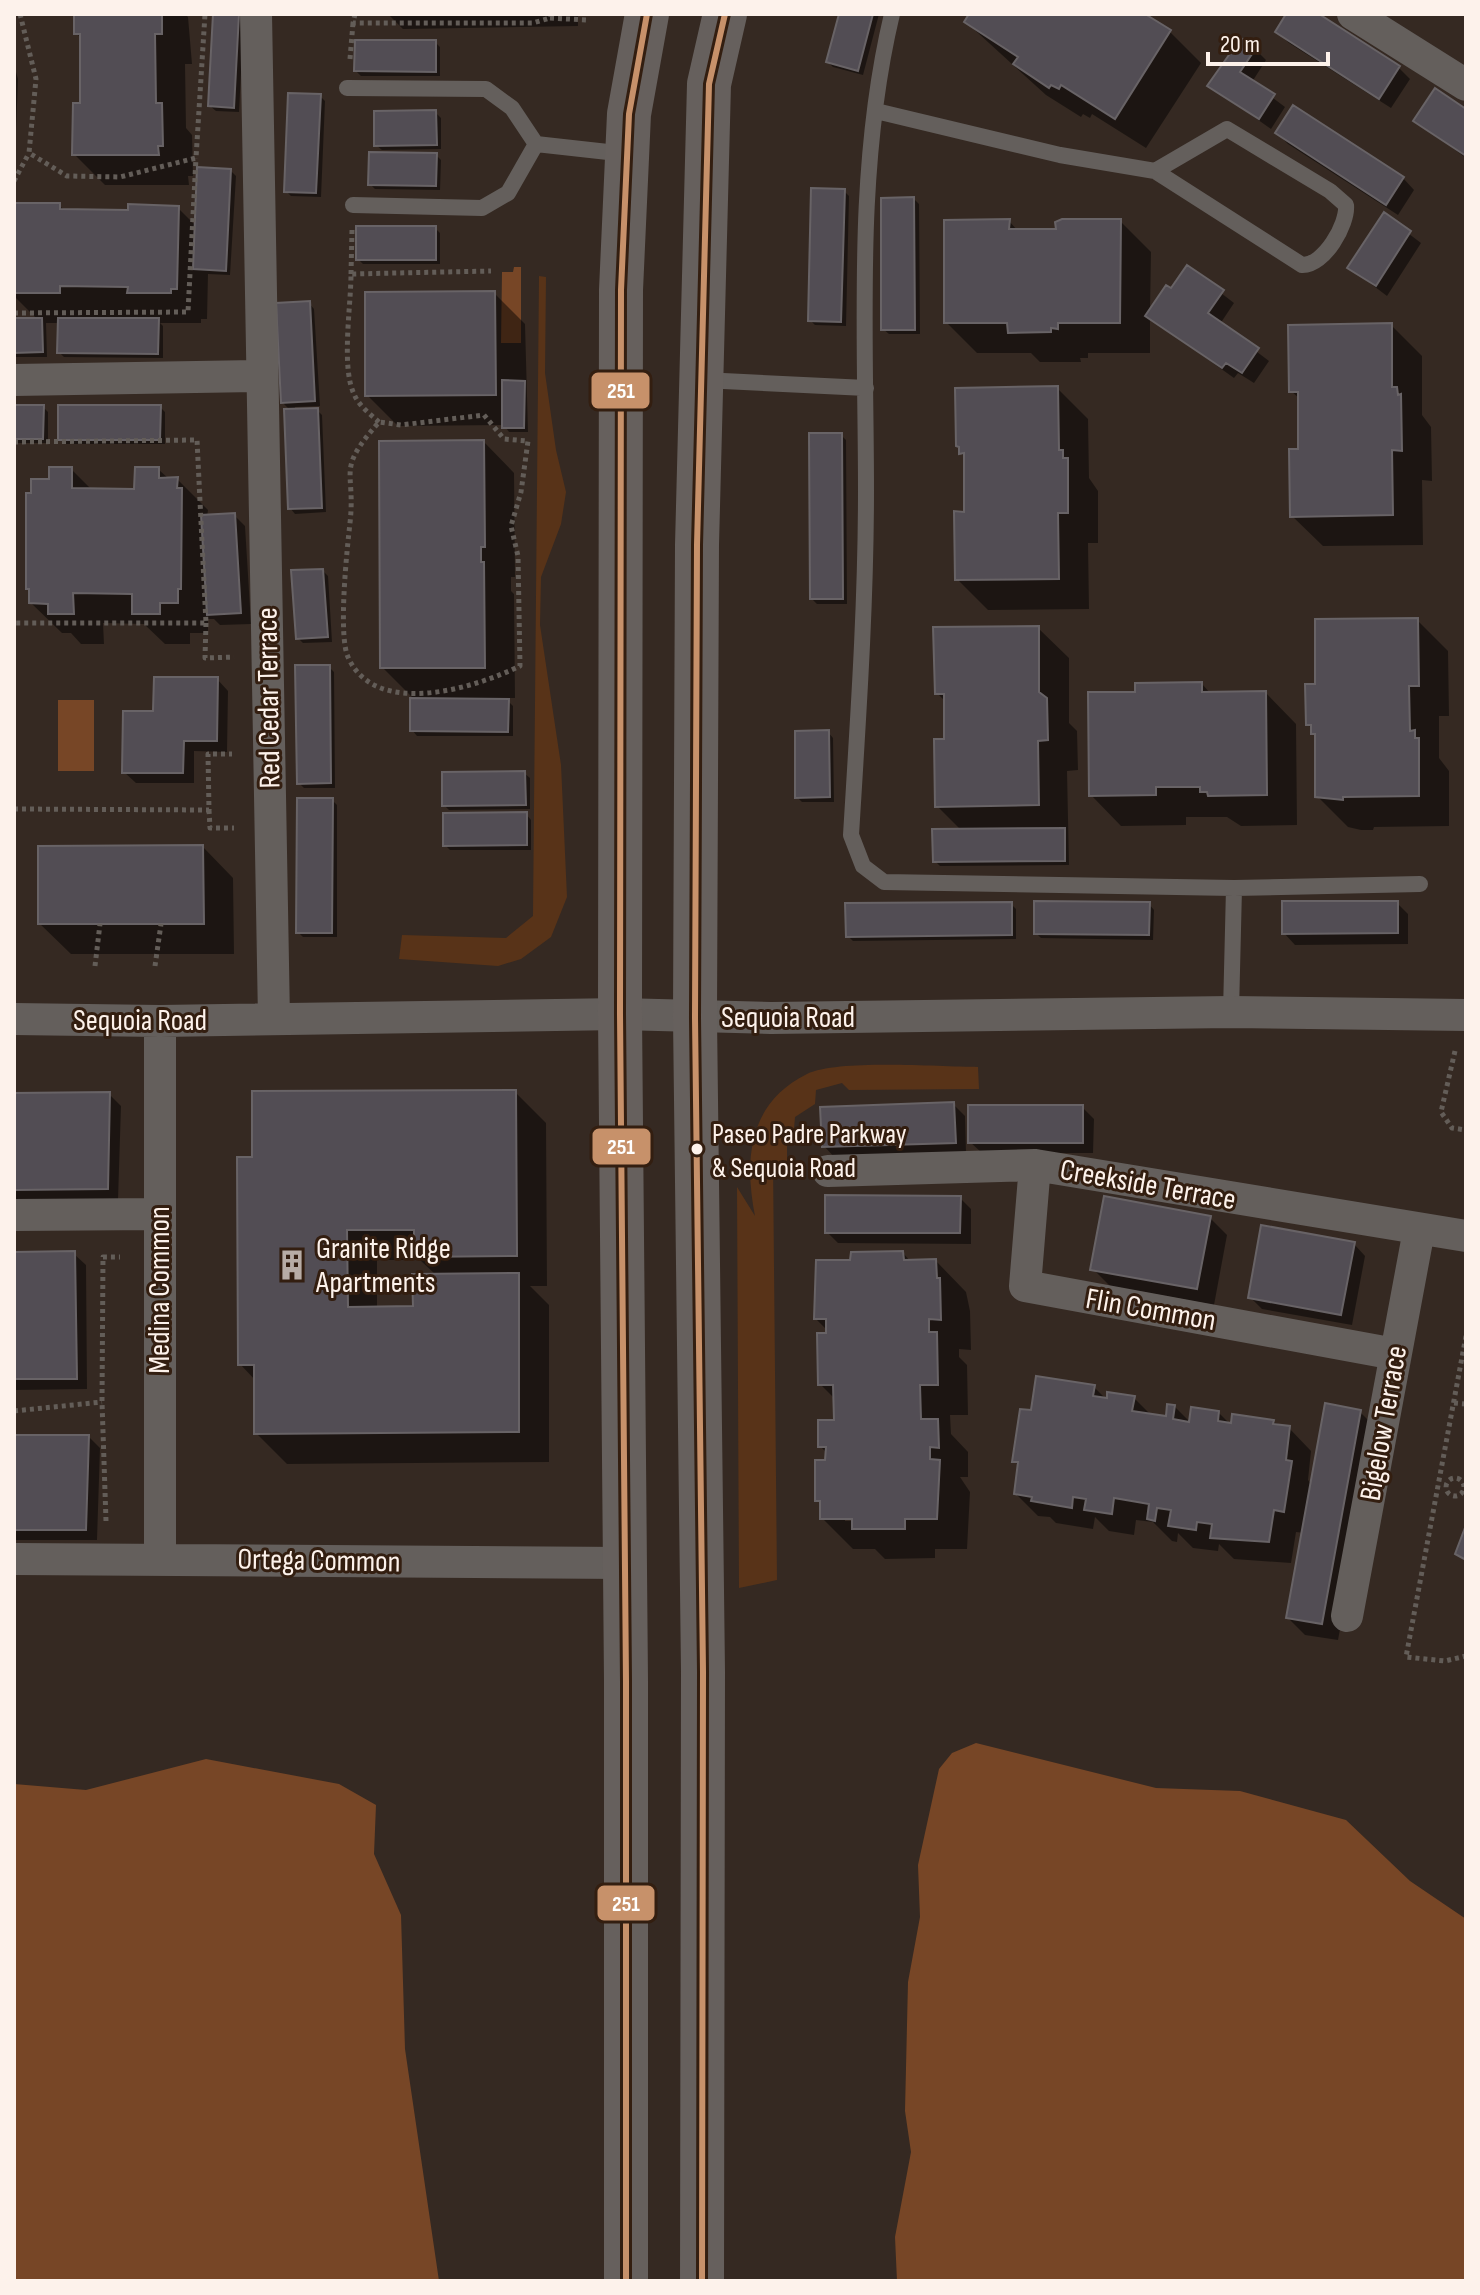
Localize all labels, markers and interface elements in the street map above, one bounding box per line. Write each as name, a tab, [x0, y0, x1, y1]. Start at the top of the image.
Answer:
scale bar	[1208, 16, 1328, 66]
text: 20 m	[1220, 30, 1260, 59]
line badge: 251	[590, 371, 651, 410]
text: 251	[607, 378, 635, 405]
street label: Red Cedar Terrace	[249, 607, 289, 789]
street label: Sequoia Road	[721, 1000, 855, 1036]
street label: Sequoia Road	[73, 1003, 207, 1039]
place label: Paseo Padre Parkway & Sequoia Road	[712, 1118, 907, 1185]
line badge: 251	[591, 1127, 652, 1166]
text: 251	[607, 1134, 635, 1161]
marker: Paseo Padre Parkway & Sequoia Road	[689, 1141, 705, 1157]
street label: Creekside Terrace	[1057, 1152, 1239, 1218]
street label: Medina Common	[142, 1206, 178, 1374]
place label: Granite Ridge Apartments	[315, 1231, 451, 1301]
building icon: Granite Ridge Apartments	[275, 1248, 309, 1282]
street label: Flin Common	[1083, 1281, 1219, 1339]
street label: Bigelow Terrace	[1353, 1343, 1415, 1504]
street label: Ortega Common	[237, 1542, 401, 1580]
line badge: 251	[596, 1884, 656, 1922]
text: 251	[612, 1891, 640, 1918]

